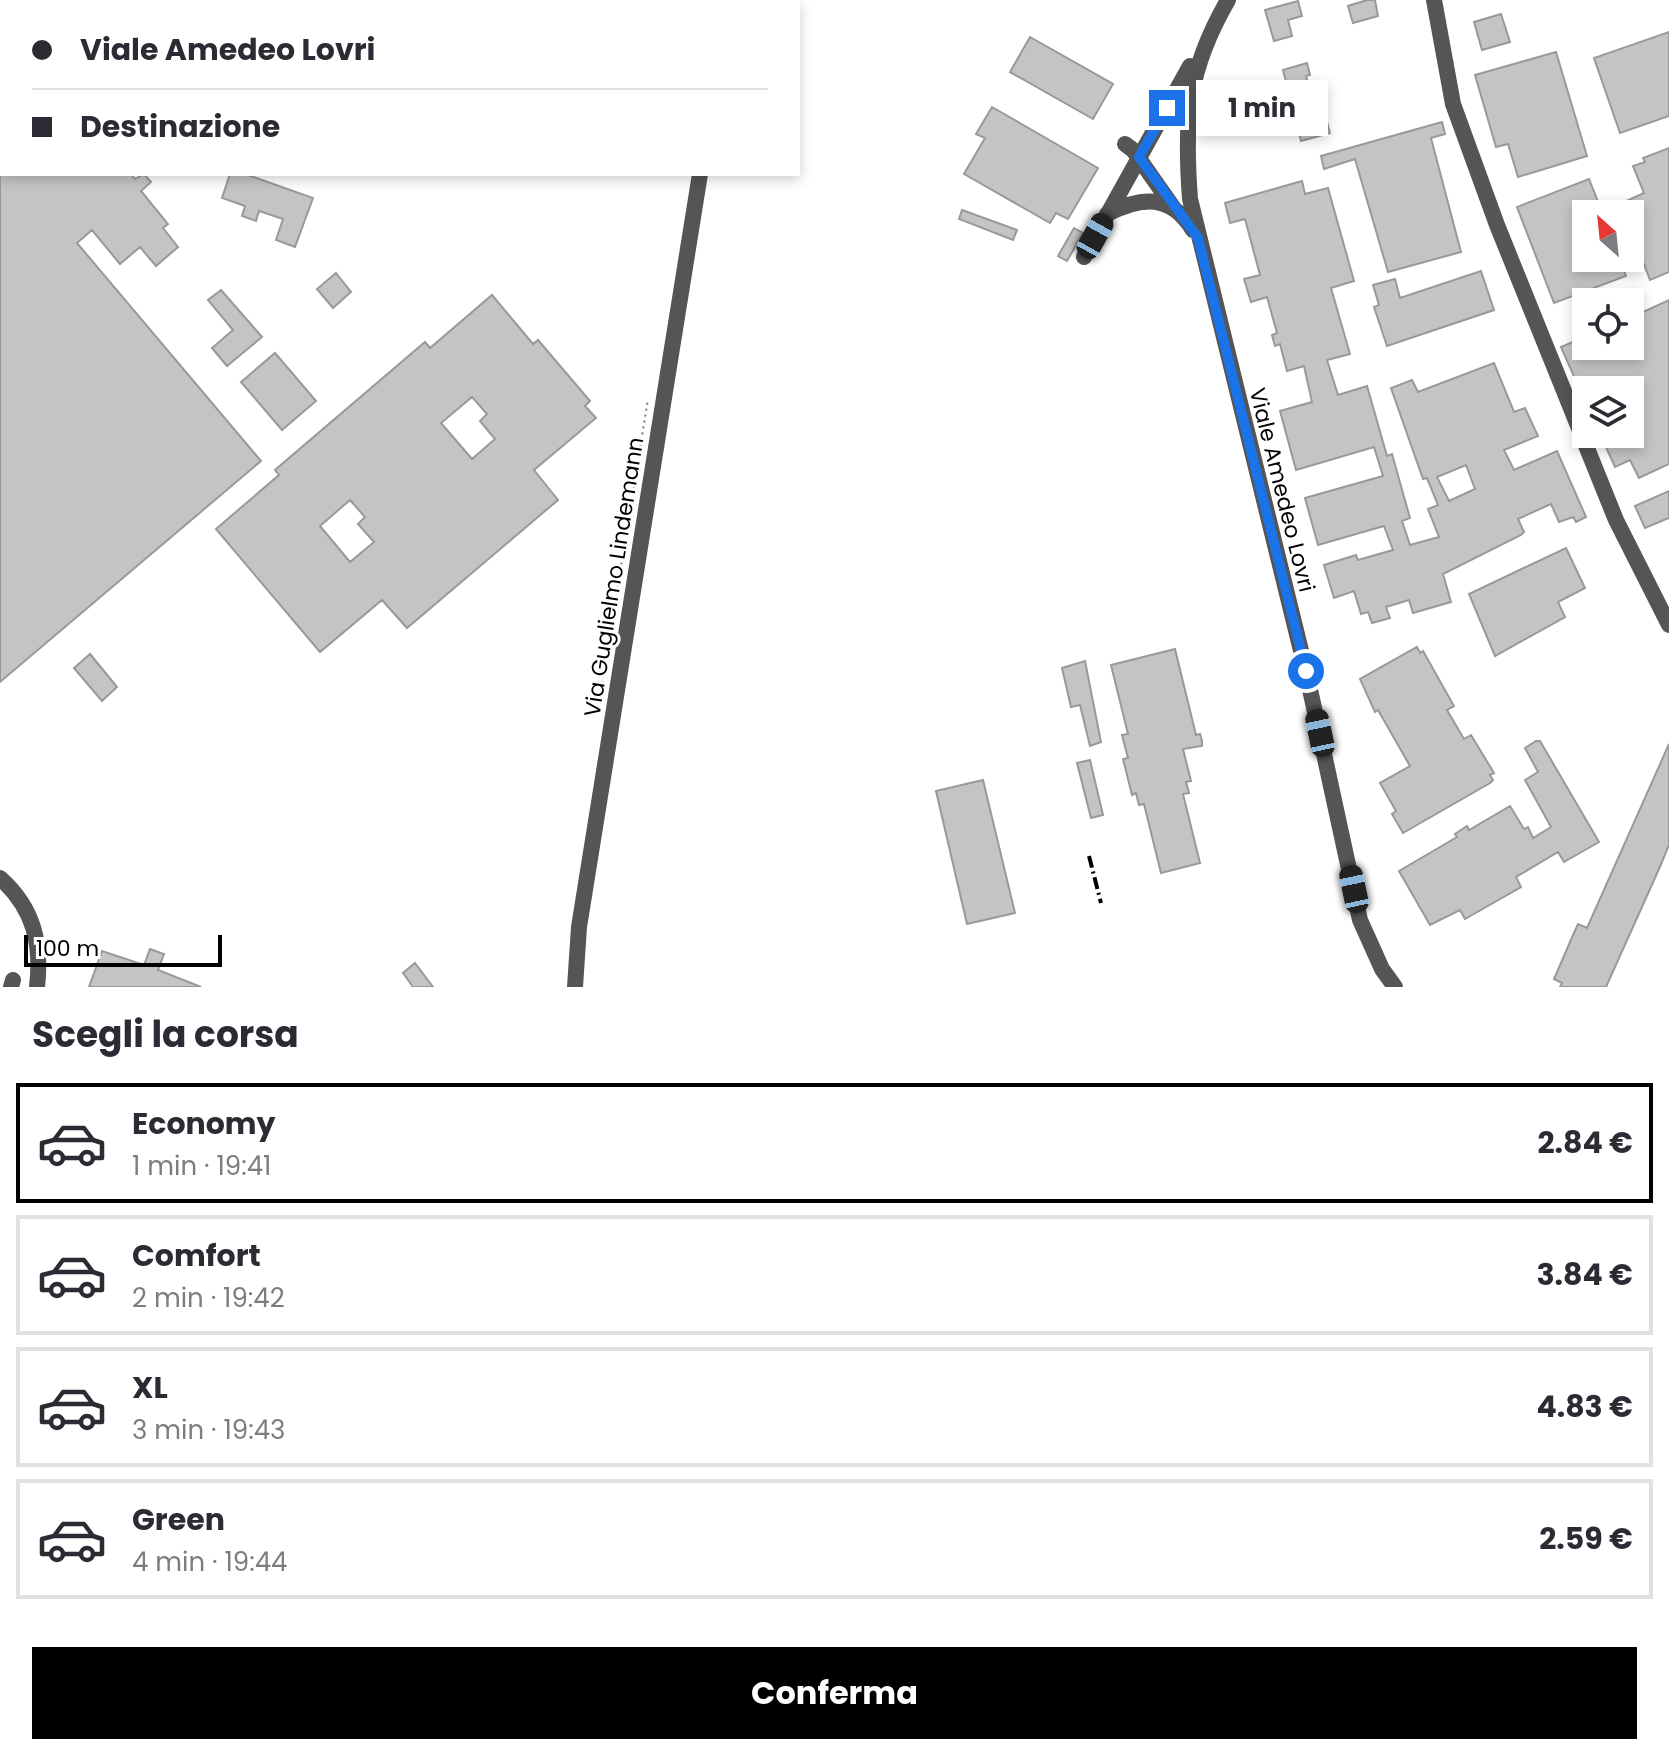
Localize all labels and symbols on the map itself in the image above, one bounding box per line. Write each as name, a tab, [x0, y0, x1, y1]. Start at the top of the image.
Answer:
callout: 1 min	[1195, 80, 1327, 136]
route end	[1149, 90, 1185, 126]
north arrow	[1572, 200, 1644, 272]
car	[1073, 209, 1117, 263]
street label: Viale Amedeo Lovri	[1242, 385, 1322, 595]
street label: Via Guglielmo Lindemann	[577, 435, 651, 719]
route start	[1288, 653, 1324, 689]
car	[1303, 707, 1337, 759]
car	[1337, 863, 1371, 915]
scale bar	[24, 931, 222, 967]

